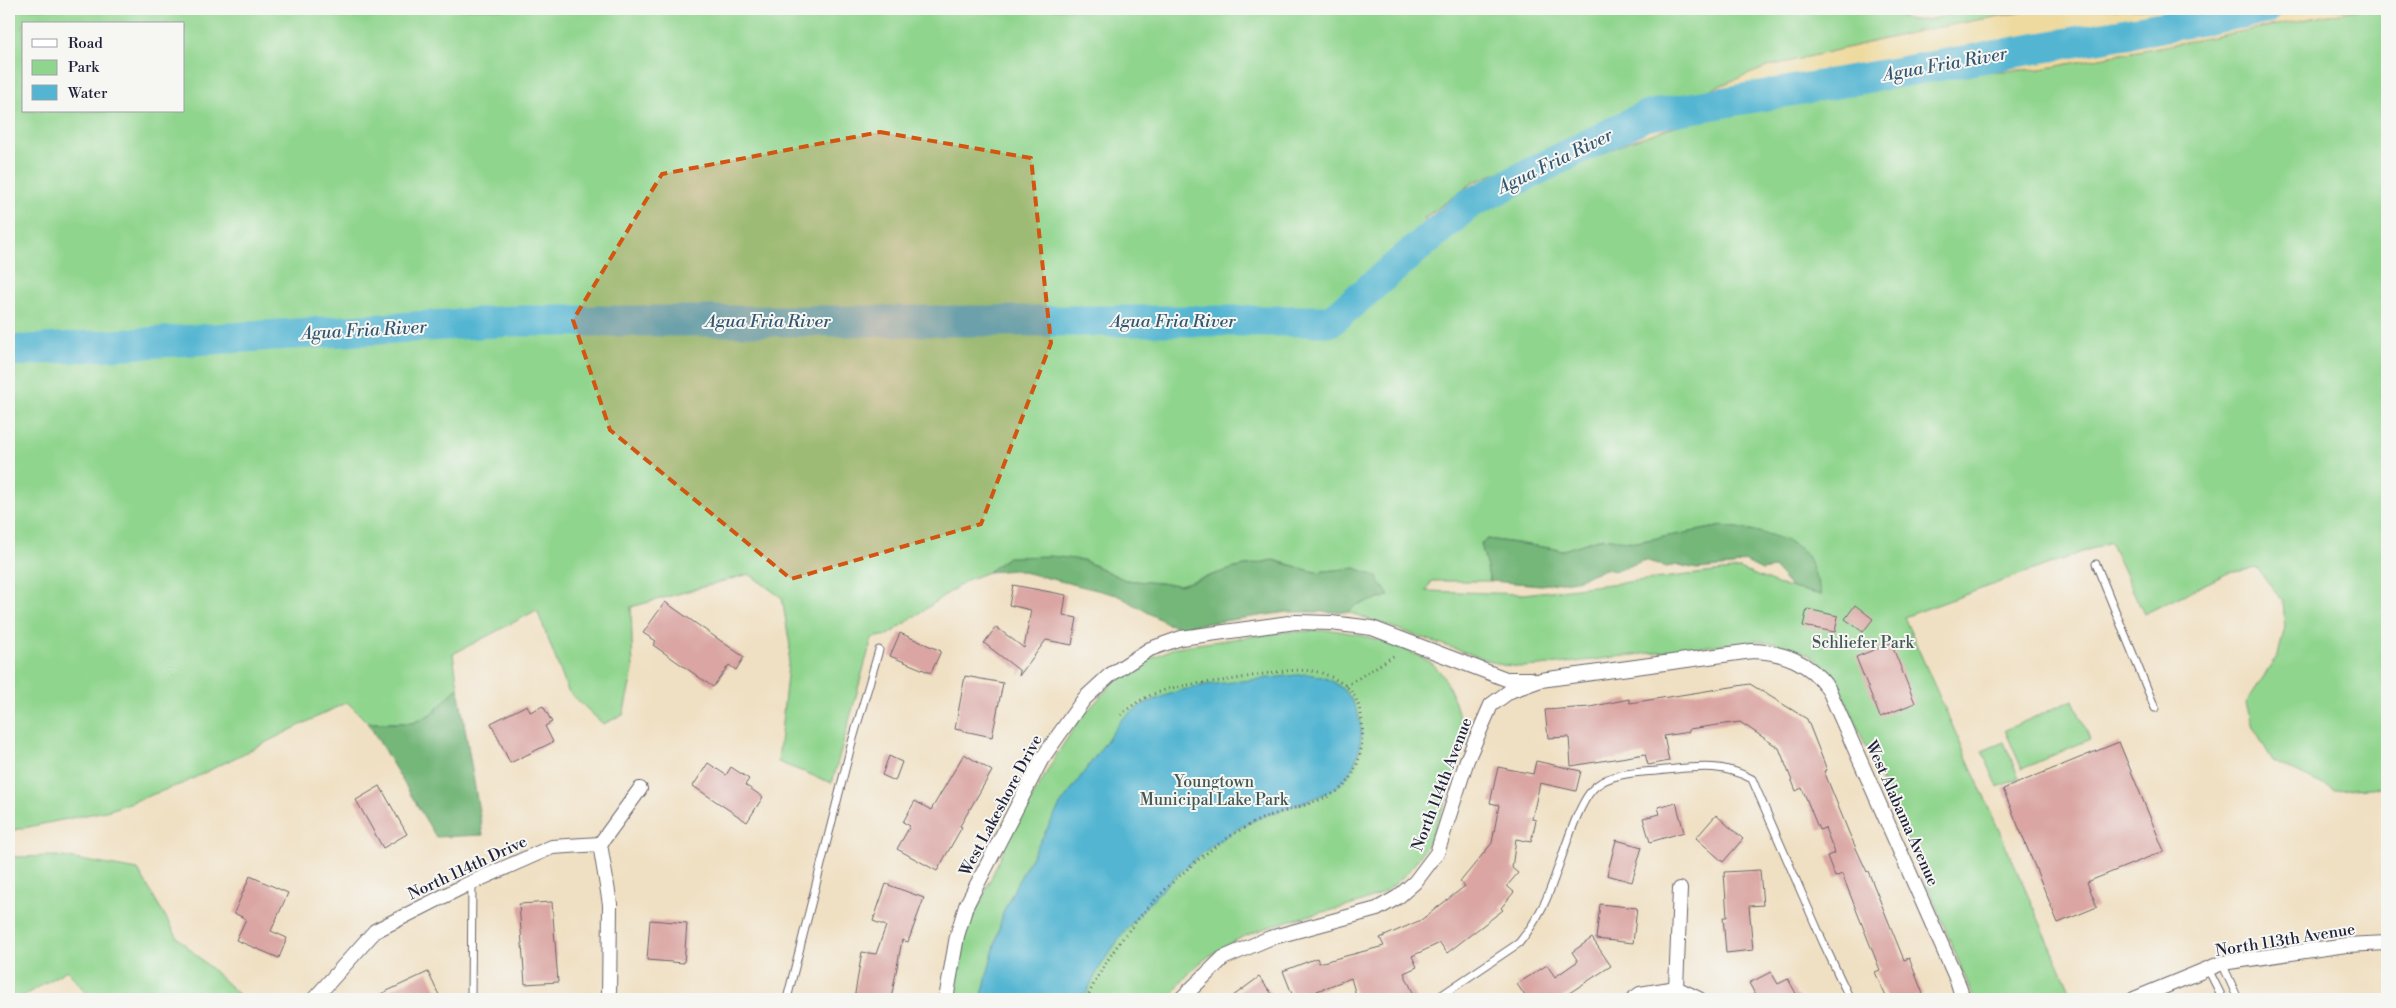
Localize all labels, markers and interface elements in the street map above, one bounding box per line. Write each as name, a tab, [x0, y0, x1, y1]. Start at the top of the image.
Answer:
legend	[22, 22, 185, 112]
text: Road	[68, 34, 103, 53]
water label: Agua Fria River	[1879, 42, 2009, 87]
text: Park	[68, 58, 100, 77]
text: Water	[67, 84, 108, 103]
water label: Agua Fria River	[1492, 124, 1617, 200]
water label: Agua Fria River	[703, 310, 831, 333]
water label: Agua Fria River	[1108, 310, 1236, 333]
water label: Agua Fria River	[299, 316, 428, 345]
park label: Schliefer Park	[1812, 633, 1916, 653]
street label: North 114th Avenue	[1407, 715, 1477, 854]
street label: West Lakeshore Drive	[955, 731, 1047, 880]
street label: West Alabama Avenue	[1861, 737, 1943, 889]
park label: Youngtown Municipal Lake Park	[1140, 772, 1290, 810]
street label: North 114th Drive	[405, 832, 530, 904]
street label: North 113th Avenue	[2214, 919, 2357, 961]

